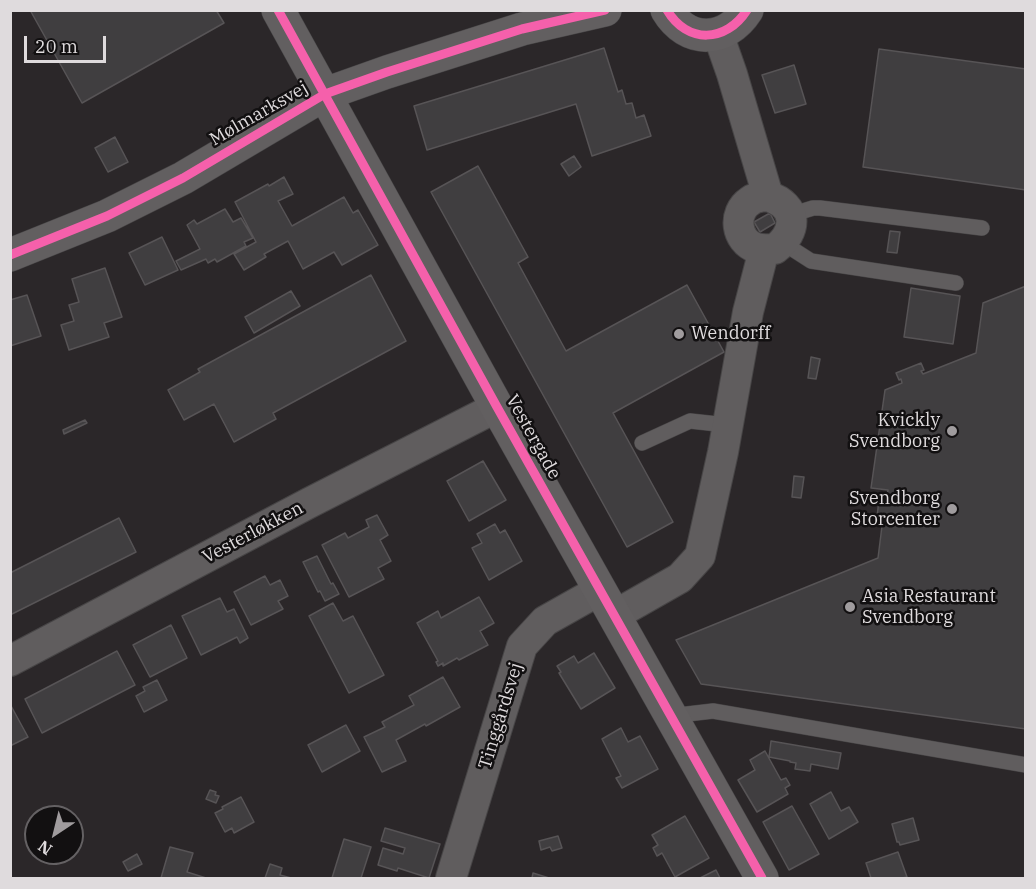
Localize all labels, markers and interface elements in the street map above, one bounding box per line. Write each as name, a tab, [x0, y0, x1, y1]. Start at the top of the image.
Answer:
scale bar	[27, 24, 110, 62]
text: 20 m	[35, 35, 78, 58]
street label: Mølmarksvej	[206, 77, 312, 151]
place label: Wendorff	[691, 323, 770, 345]
marker: Wendorff	[672, 327, 686, 341]
street label: Vestergade	[501, 391, 565, 483]
place label: Kvickly Svendborg	[849, 410, 940, 452]
marker: Kvickly Svendborg	[945, 424, 959, 438]
place label: Svendborg Storcenter	[849, 488, 940, 530]
street label: Vesterløkken	[199, 497, 307, 569]
marker: Svendborg Storcenter	[945, 502, 959, 516]
place label: Asia Restaurant Svendborg	[862, 586, 996, 628]
marker: Asia Restaurant Svendborg	[843, 600, 857, 614]
street label: Tinggårdsvej	[475, 660, 527, 772]
north arrow	[24, 805, 84, 865]
text: N	[34, 836, 56, 860]

